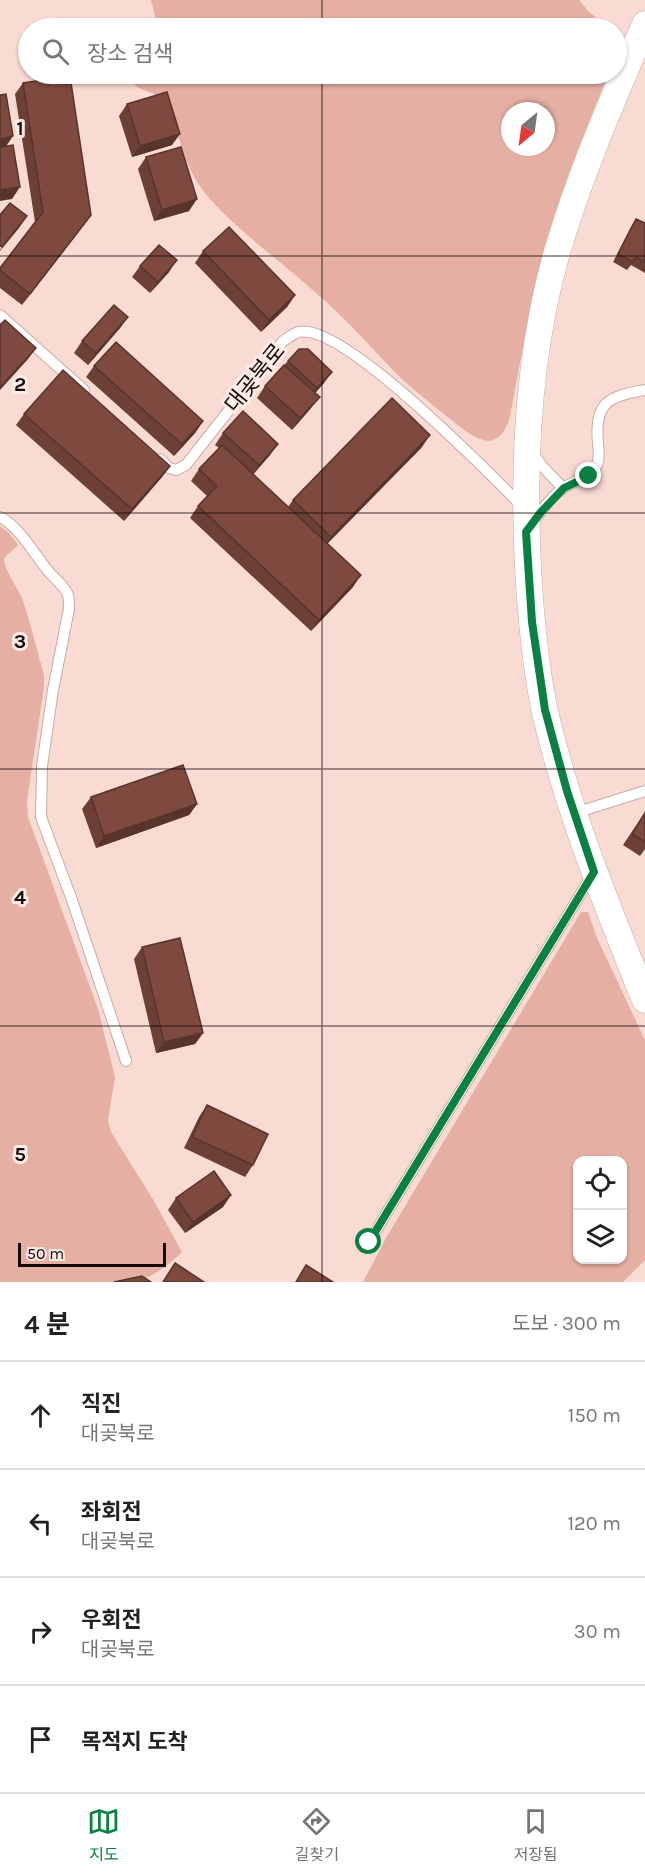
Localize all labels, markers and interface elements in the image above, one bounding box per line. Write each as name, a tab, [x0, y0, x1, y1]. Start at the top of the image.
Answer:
search box	[18, 18, 627, 84]
icon: search	[39, 35, 72, 68]
text: 장소 검색	[87, 41, 173, 67]
north arrow	[501, 102, 555, 156]
text: 1	[16, 117, 24, 140]
street label: 대곶북로	[219, 338, 291, 418]
text: 2	[14, 373, 26, 396]
route end	[575, 462, 601, 488]
text: 3	[14, 630, 26, 653]
text: 4	[14, 886, 26, 909]
text: 5	[14, 1143, 26, 1166]
map controls	[573, 1156, 627, 1264]
button: locate	[573, 1156, 627, 1210]
button: layers	[573, 1210, 627, 1264]
route start	[355, 1228, 381, 1254]
scale bar	[18, 1240, 166, 1268]
text: 50 m	[27, 1244, 64, 1263]
text: 4 분	[24, 1309, 70, 1340]
text: 도보 · 300 m	[512, 1312, 621, 1335]
text: 직진	[81, 1391, 121, 1417]
icon: ahead	[24, 1399, 57, 1432]
text: 150 m	[568, 1404, 621, 1427]
text: 대곶북로	[81, 1422, 155, 1445]
text: 좌회전	[81, 1499, 142, 1525]
icon: left	[24, 1507, 57, 1540]
text: 120 m	[567, 1512, 621, 1535]
text: 대곶북로	[81, 1530, 155, 1553]
text: 우회전	[81, 1607, 142, 1633]
icon: right	[24, 1615, 57, 1648]
text: 30 m	[574, 1620, 621, 1643]
text: 대곶북로	[81, 1638, 155, 1661]
icon: arrive	[24, 1723, 57, 1756]
text: 목적지 도착	[81, 1729, 188, 1755]
tab: 지도	[87, 1805, 120, 1865]
tab: 길찾기	[295, 1805, 339, 1865]
tab: 저장됨	[514, 1805, 558, 1865]

